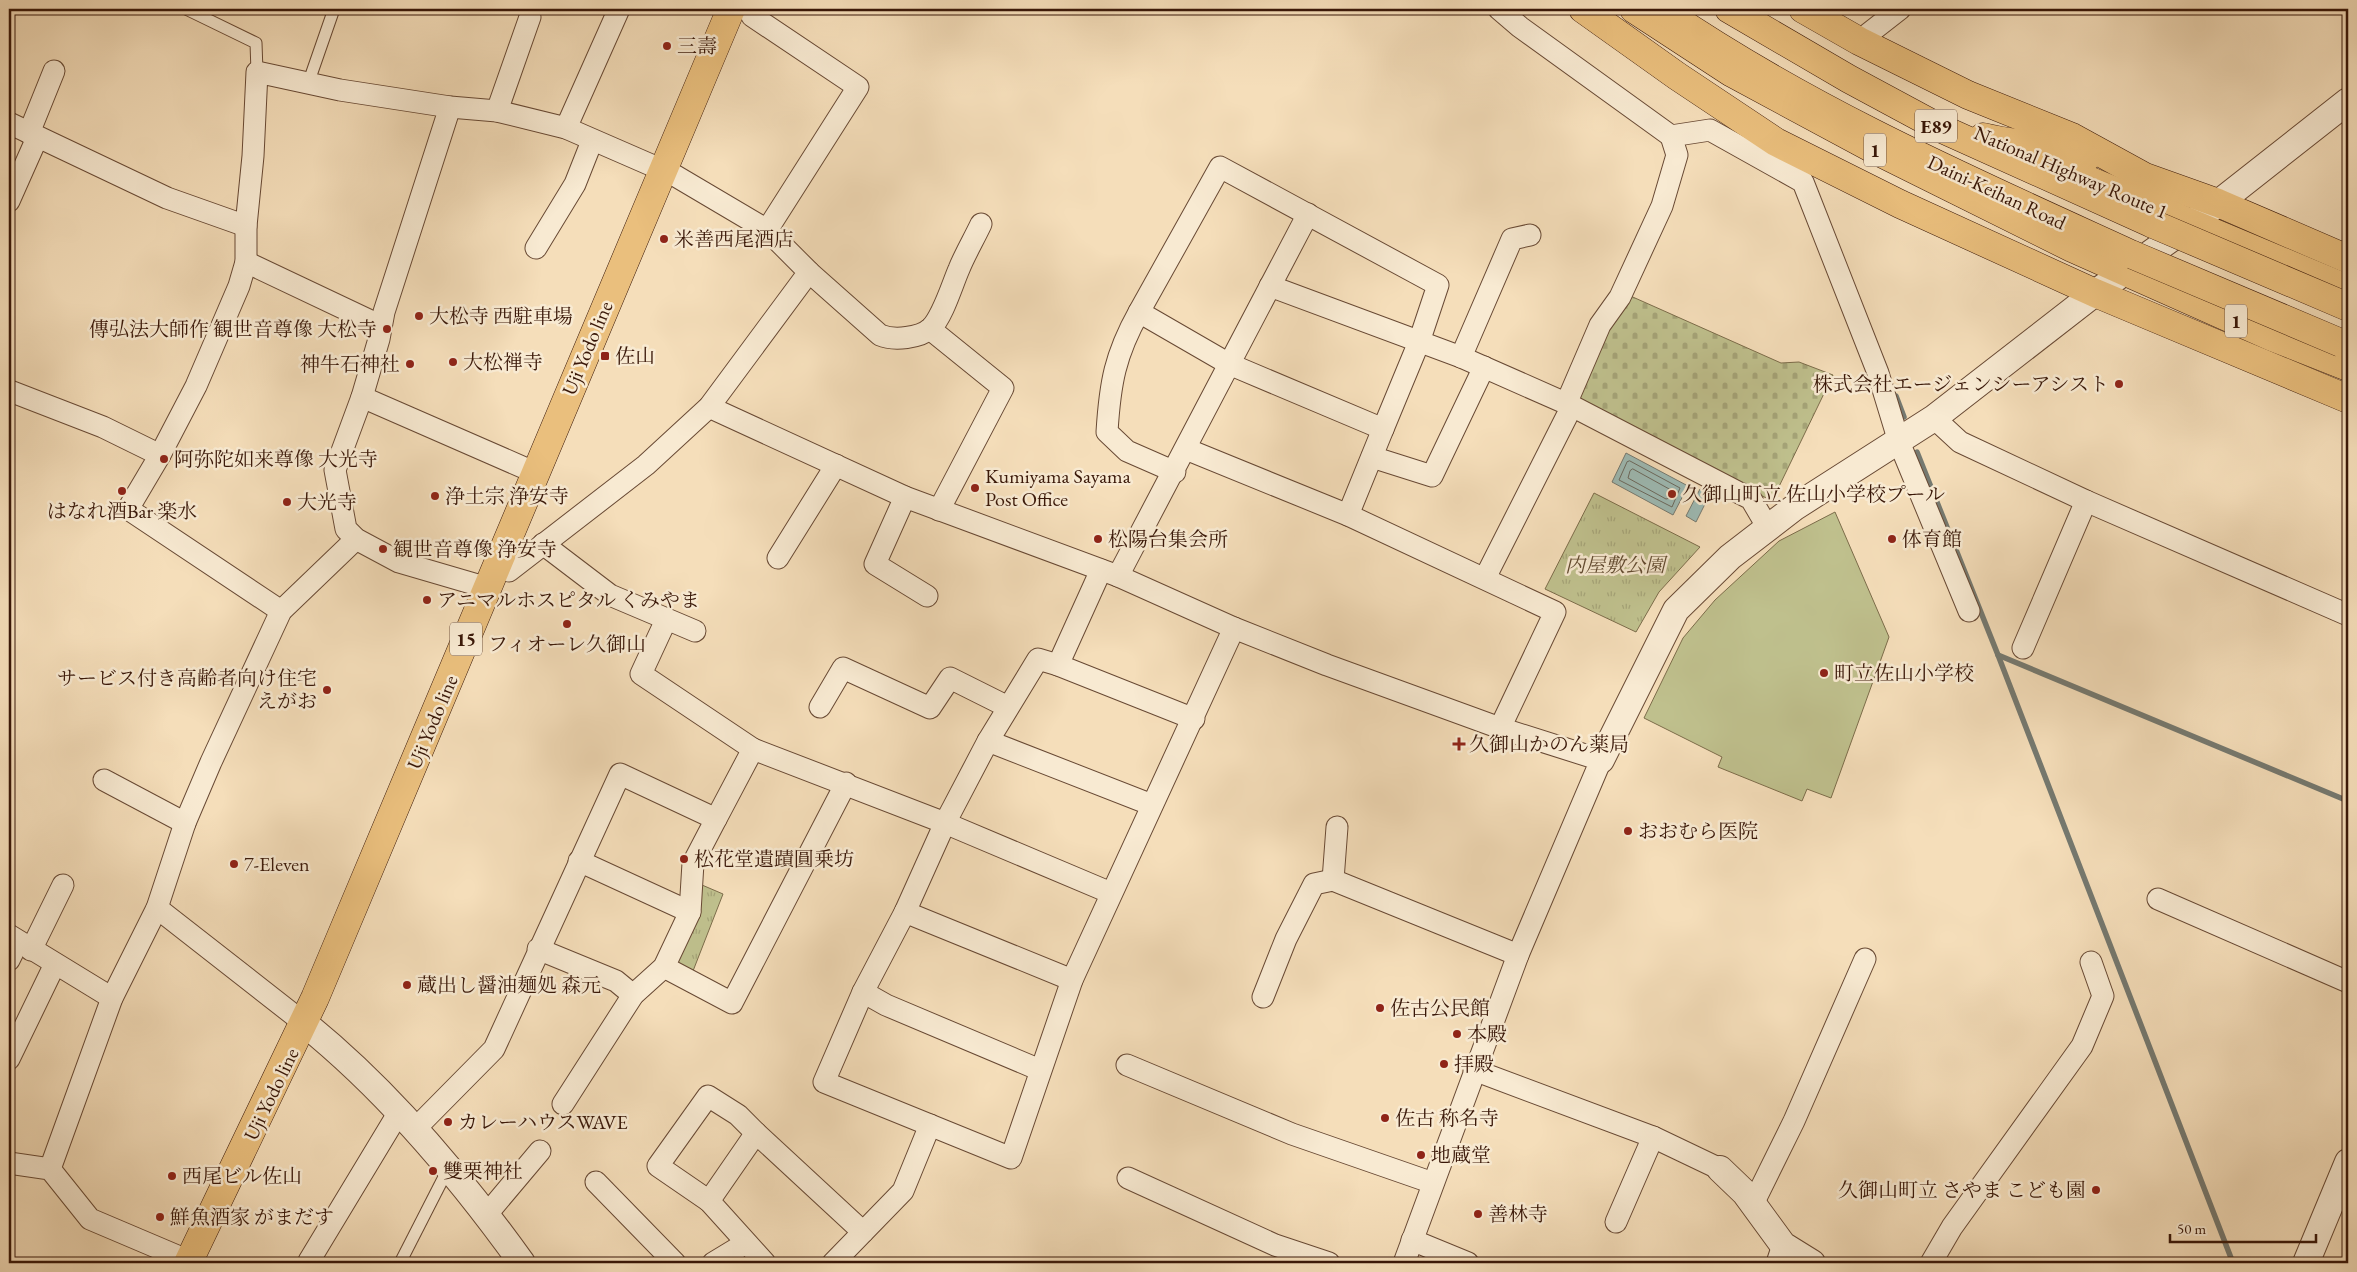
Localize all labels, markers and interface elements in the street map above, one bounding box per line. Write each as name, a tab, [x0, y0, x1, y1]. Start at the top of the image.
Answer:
place label: 三壽	[677, 33, 717, 59]
marker: 三壽	[661, 40, 673, 52]
road number: E89	[1915, 110, 1957, 142]
street label: National Highway Route 1	[1970, 119, 2172, 225]
road number: 1	[1864, 134, 1886, 166]
street label: Daini-Keihan Road	[1924, 149, 2071, 236]
place label: 米善西尾酒店	[674, 226, 794, 252]
marker: 米善西尾酒店	[658, 233, 670, 245]
street label: Uji Yodo line	[556, 297, 619, 399]
place label: 大松寺 西駐車場	[429, 303, 573, 329]
road number: 1	[2225, 304, 2247, 338]
marker: 大松寺 西駐車場	[413, 310, 425, 322]
place label: 傳弘法大師作 観世音尊像 大松寺	[89, 316, 377, 342]
marker: 傳弘法大師作 観世音尊像 大松寺	[381, 323, 393, 335]
place label: 佐山	[615, 343, 655, 369]
place label: 大松禅寺	[463, 349, 543, 375]
marker: 佐山	[599, 350, 611, 362]
place label: 神牛石神社	[300, 351, 400, 377]
marker: 大松禅寺	[447, 356, 459, 368]
marker: 神牛石神社	[404, 358, 416, 370]
place label: 株式会社エージェンシーアシスト	[1813, 371, 2109, 397]
marker: 株式会社エージェンシーアシスト	[2113, 378, 2125, 390]
place label: 阿弥陀如来尊像 大光寺	[174, 446, 378, 472]
marker: 阿弥陀如来尊像 大光寺	[158, 453, 170, 465]
place label: Kumiyama Sayama Post Office	[985, 463, 1131, 512]
place label: 久御山町立 佐山小学校プール	[1682, 481, 1945, 507]
marker: Kumiyama Sayama Post Office	[969, 482, 981, 494]
place label: 浄土宗 浄安寺	[445, 483, 569, 509]
marker: はなれ酒Bar 楽水	[116, 485, 128, 497]
marker: 久御山町立 佐山小学校プール	[1666, 488, 1678, 500]
place label: 大光寺	[297, 489, 357, 515]
marker: 浄土宗 浄安寺	[429, 490, 441, 502]
marker: 大光寺	[281, 496, 293, 508]
place label: はなれ酒Bar 楽水	[47, 498, 197, 524]
place label: 松陽台集会所	[1108, 526, 1228, 552]
place label: 体育館	[1902, 526, 1962, 552]
marker: 松陽台集会所	[1092, 533, 1104, 545]
marker: 体育館	[1886, 533, 1898, 545]
place label: 観世音尊像 浄安寺	[393, 536, 557, 562]
marker: 観世音尊像 浄安寺	[377, 543, 389, 555]
park label: 内屋敷公園	[1565, 552, 1668, 578]
place label: アニマルホスピタル くみやま	[437, 587, 700, 613]
marker: アニマルホスピタル くみやま	[421, 594, 433, 606]
marker: フィオーレ久御山	[561, 618, 573, 630]
road number: 15	[450, 622, 482, 656]
place label: フィオーレ久御山	[488, 631, 646, 657]
place label: 町立佐山小学校	[1834, 660, 1974, 686]
place label: サービス付き高齢者向け住宅 えがお	[57, 665, 317, 714]
marker: 町立佐山小学校	[1818, 667, 1830, 679]
street label: Uji Yodo line	[401, 671, 464, 773]
marker: サービス付き高齢者向け住宅 えがお	[321, 684, 333, 696]
place label: 久御山かのん薬局	[1469, 731, 1629, 757]
marker: 久御山かのん薬局	[1453, 738, 1465, 750]
place label: おおむら医院	[1638, 818, 1758, 844]
marker: おおむら医院	[1622, 825, 1634, 837]
place label: 松花堂遺蹟圓乗坊	[694, 846, 854, 872]
place label: 7-Eleven	[244, 851, 310, 877]
marker: 松花堂遺蹟圓乗坊	[678, 853, 690, 865]
marker: 7-Eleven	[228, 858, 240, 870]
place label: 蔵出し醤油麺処 森元	[417, 972, 601, 998]
marker: 蔵出し醤油麺処 森元	[401, 979, 413, 991]
place label: 佐古公民館	[1390, 995, 1490, 1021]
marker: 佐古公民館	[1374, 1002, 1386, 1014]
place label: 本殿	[1467, 1021, 1507, 1047]
marker: 本殿	[1451, 1028, 1463, 1040]
street label: Uji Yodo line	[237, 1043, 305, 1145]
place label: 拝殿	[1454, 1051, 1494, 1077]
marker: 拝殿	[1438, 1058, 1450, 1070]
place label: 佐古 称名寺	[1395, 1105, 1499, 1131]
place label: カレーハウスWAVE	[458, 1109, 628, 1135]
marker: 佐古 称名寺	[1379, 1112, 1391, 1124]
marker: カレーハウスWAVE	[442, 1116, 454, 1128]
place label: 地蔵堂	[1431, 1142, 1491, 1168]
marker: 地蔵堂	[1415, 1149, 1427, 1161]
place label: 雙栗神社	[443, 1158, 523, 1184]
place label: 西尾ビル佐山	[182, 1163, 302, 1189]
marker: 雙栗神社	[427, 1165, 439, 1177]
marker: 西尾ビル佐山	[166, 1170, 178, 1182]
place label: 久御山町立 さやま こども園	[1838, 1177, 2086, 1203]
marker: 久御山町立 さやま こども園	[2090, 1184, 2102, 1196]
place label: 善林寺	[1488, 1201, 1548, 1227]
place label: 鮮魚酒家 がまだす	[170, 1204, 334, 1230]
marker: 善林寺	[1472, 1208, 1484, 1220]
marker: 鮮魚酒家 がまだす	[154, 1211, 166, 1223]
scale bar	[2170, 1212, 2316, 1244]
text: 50 m	[2177, 1219, 2206, 1238]

